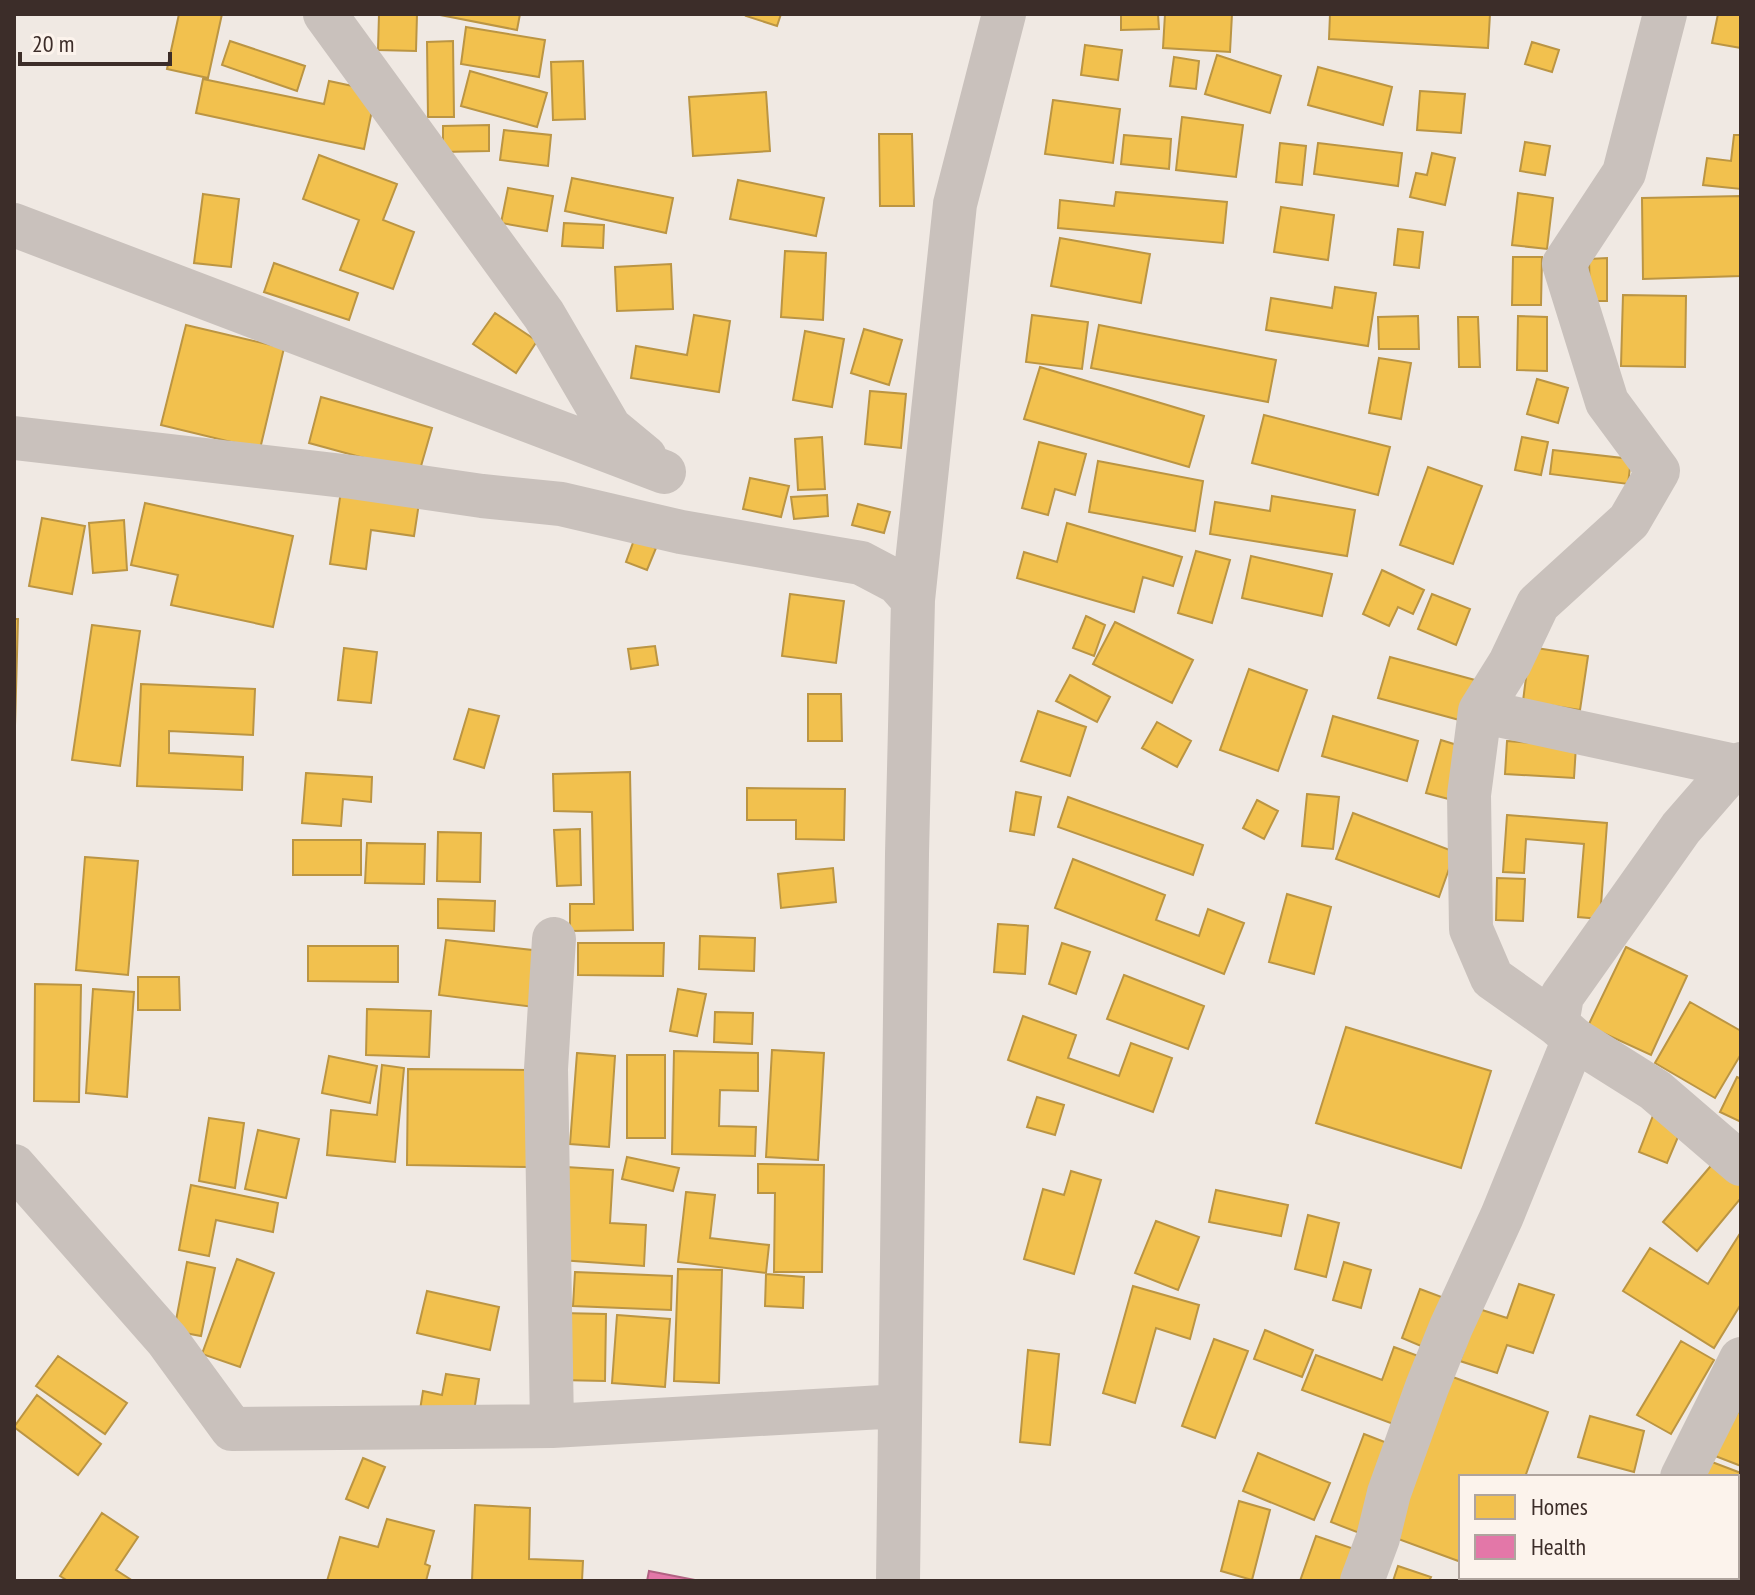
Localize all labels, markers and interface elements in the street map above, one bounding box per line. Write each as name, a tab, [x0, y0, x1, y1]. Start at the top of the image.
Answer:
scale bar	[20, 16, 170, 66]
text: 20 m	[32, 28, 74, 59]
legend	[1459, 1475, 1739, 1579]
text: Homes	[1531, 1491, 1588, 1522]
text: Health	[1531, 1531, 1586, 1562]

